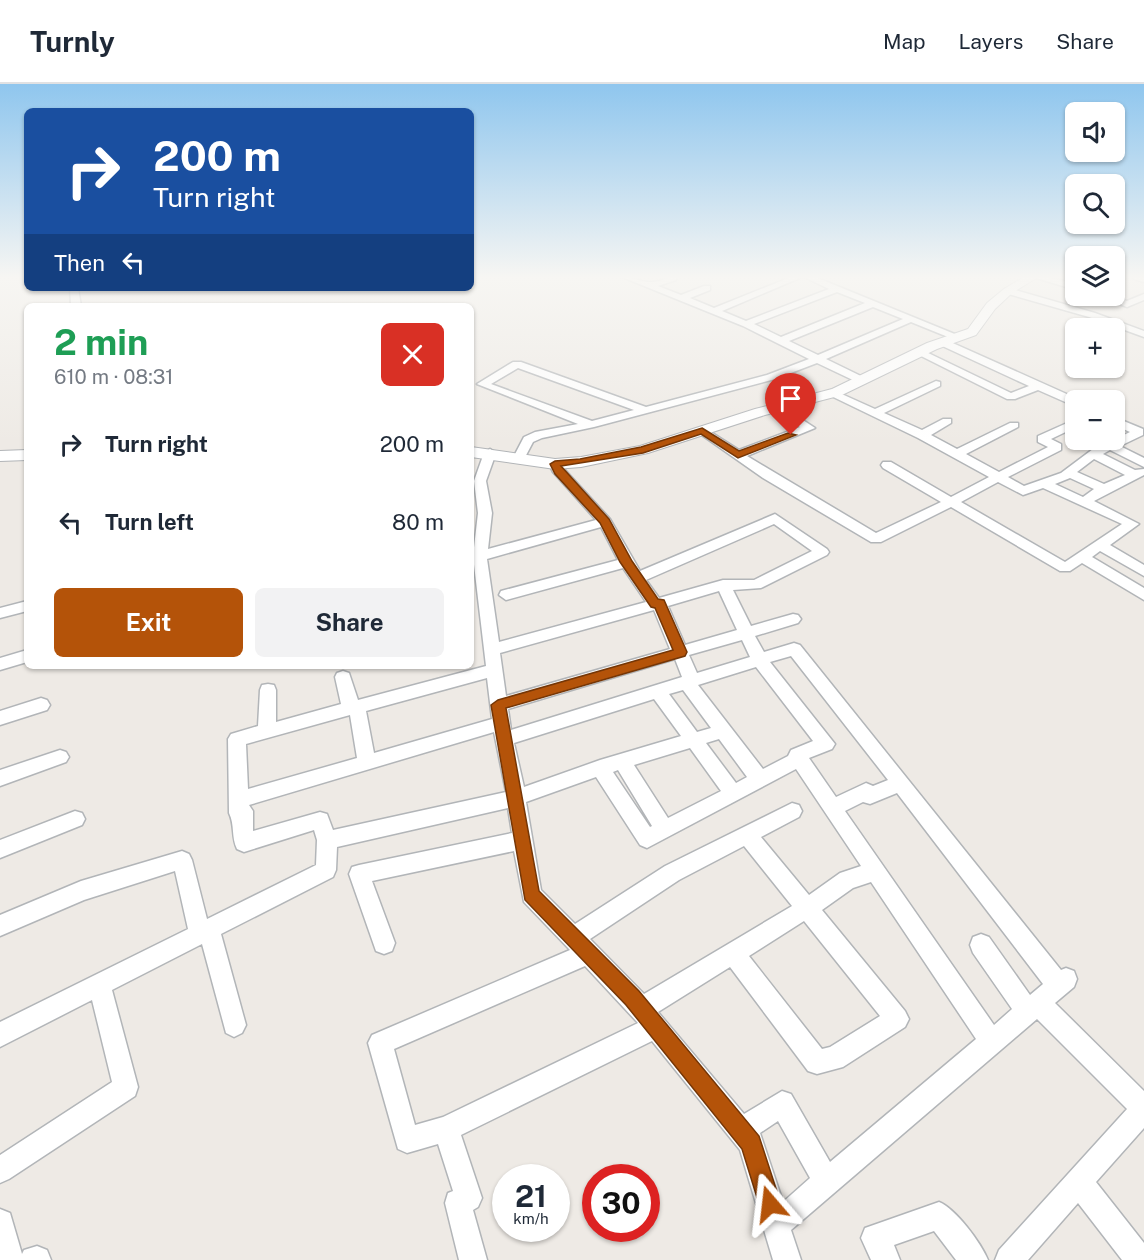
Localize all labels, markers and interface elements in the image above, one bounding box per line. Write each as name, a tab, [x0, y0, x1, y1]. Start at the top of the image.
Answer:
text: Turnly	[30, 25, 115, 58]
text: Map	[883, 29, 926, 54]
text: Layers	[959, 29, 1023, 54]
text: Share	[1056, 29, 1114, 54]
map controls	[1065, 102, 1125, 450]
button: sound	[1065, 102, 1125, 162]
text: 200 m	[153, 131, 281, 180]
icon: right	[54, 132, 132, 210]
button: search	[1065, 174, 1125, 234]
text: Turn right	[153, 181, 276, 213]
icon: left	[117, 246, 150, 279]
button: layers	[1065, 246, 1125, 306]
text: Then	[54, 250, 105, 276]
button: +	[1065, 318, 1125, 378]
text: 2 min	[54, 321, 148, 363]
button: close	[381, 323, 444, 386]
text: 610 m · 08:31	[54, 365, 173, 389]
pin	[765, 373, 816, 435]
icon: arrive	[774, 382, 807, 415]
button: −	[1065, 390, 1125, 450]
icon: right	[54, 428, 87, 461]
text: Turn right	[105, 431, 208, 457]
text: 200 m	[380, 431, 444, 457]
icon: left	[54, 506, 87, 539]
text: Turn left	[105, 509, 194, 535]
text: 80 m	[392, 509, 444, 535]
button: Exit	[54, 588, 243, 657]
button: Share	[255, 588, 444, 657]
speed limit sign: 30	[582, 1164, 660, 1242]
position arrow	[738, 1172, 802, 1236]
text: 21	[515, 1178, 547, 1214]
text: km/h	[513, 1210, 549, 1227]

